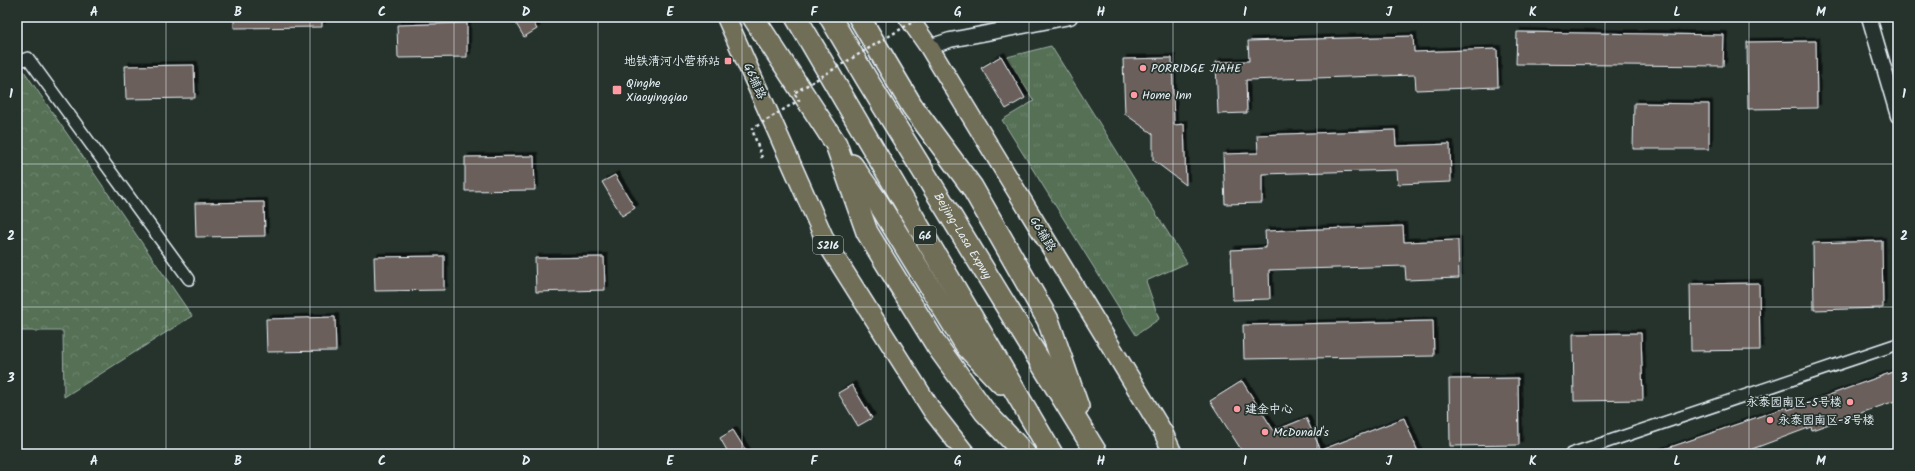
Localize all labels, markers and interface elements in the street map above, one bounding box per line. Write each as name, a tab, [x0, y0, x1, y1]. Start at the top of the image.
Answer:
text: A	[90, 2, 98, 23]
text: B	[234, 2, 242, 23]
text: C	[378, 2, 386, 23]
text: D	[522, 2, 531, 23]
text: E	[666, 2, 674, 23]
text: F	[810, 2, 818, 23]
text: G	[954, 2, 962, 23]
text: H	[1097, 2, 1106, 23]
text: I	[1243, 2, 1247, 23]
text: J	[1386, 2, 1393, 23]
text: K	[1529, 2, 1537, 23]
text: L	[1673, 2, 1681, 23]
text: M	[1816, 2, 1826, 23]
place label: 地铁清河小营桥站	[624, 52, 720, 71]
marker: 地铁清河小营桥站	[723, 56, 733, 66]
place label: PORRIDGE JIAHE	[1151, 59, 1242, 78]
street label: G6辅路	[738, 60, 771, 102]
marker: PORRIDGE JIAHE	[1138, 63, 1148, 73]
place label: Qinghe Xiaoyingqiao	[626, 74, 688, 107]
text: 1	[9, 84, 13, 105]
marker: Qinghe Xiaoyingqiao	[611, 84, 623, 96]
text: 1	[1902, 84, 1906, 105]
place label: Home Inn	[1142, 86, 1192, 105]
marker: Home Inn	[1129, 90, 1139, 100]
street label: Beijing-Lasa Expwy	[929, 189, 997, 283]
street label: G6辅路	[1025, 213, 1061, 255]
text: 2	[7, 226, 15, 247]
road number: G6	[914, 226, 936, 244]
text: 2	[1900, 226, 1908, 247]
road number: S216	[813, 236, 843, 254]
text: 3	[6, 368, 15, 389]
text: 3	[1899, 368, 1908, 389]
place label: 永泰园南区-5号楼	[1746, 393, 1842, 412]
marker: 永泰园南区-5号楼	[1845, 397, 1855, 407]
place label: 建金中心	[1245, 400, 1293, 419]
marker: 建金中心	[1232, 404, 1242, 414]
place label: 永泰园南区-8号楼	[1778, 411, 1875, 430]
marker: 永泰园南区-8号楼	[1765, 415, 1775, 425]
place label: McDonald's	[1273, 423, 1329, 442]
marker: McDonald's	[1260, 427, 1270, 437]
text: A	[90, 451, 98, 471]
text: B	[234, 451, 242, 471]
text: C	[378, 451, 386, 471]
text: D	[522, 451, 531, 471]
text: E	[666, 451, 674, 471]
text: F	[810, 451, 818, 471]
text: G	[954, 451, 962, 471]
text: H	[1097, 451, 1106, 471]
text: I	[1243, 451, 1247, 471]
text: J	[1386, 451, 1393, 471]
text: K	[1529, 451, 1537, 471]
text: L	[1673, 451, 1681, 471]
text: M	[1816, 451, 1826, 471]

